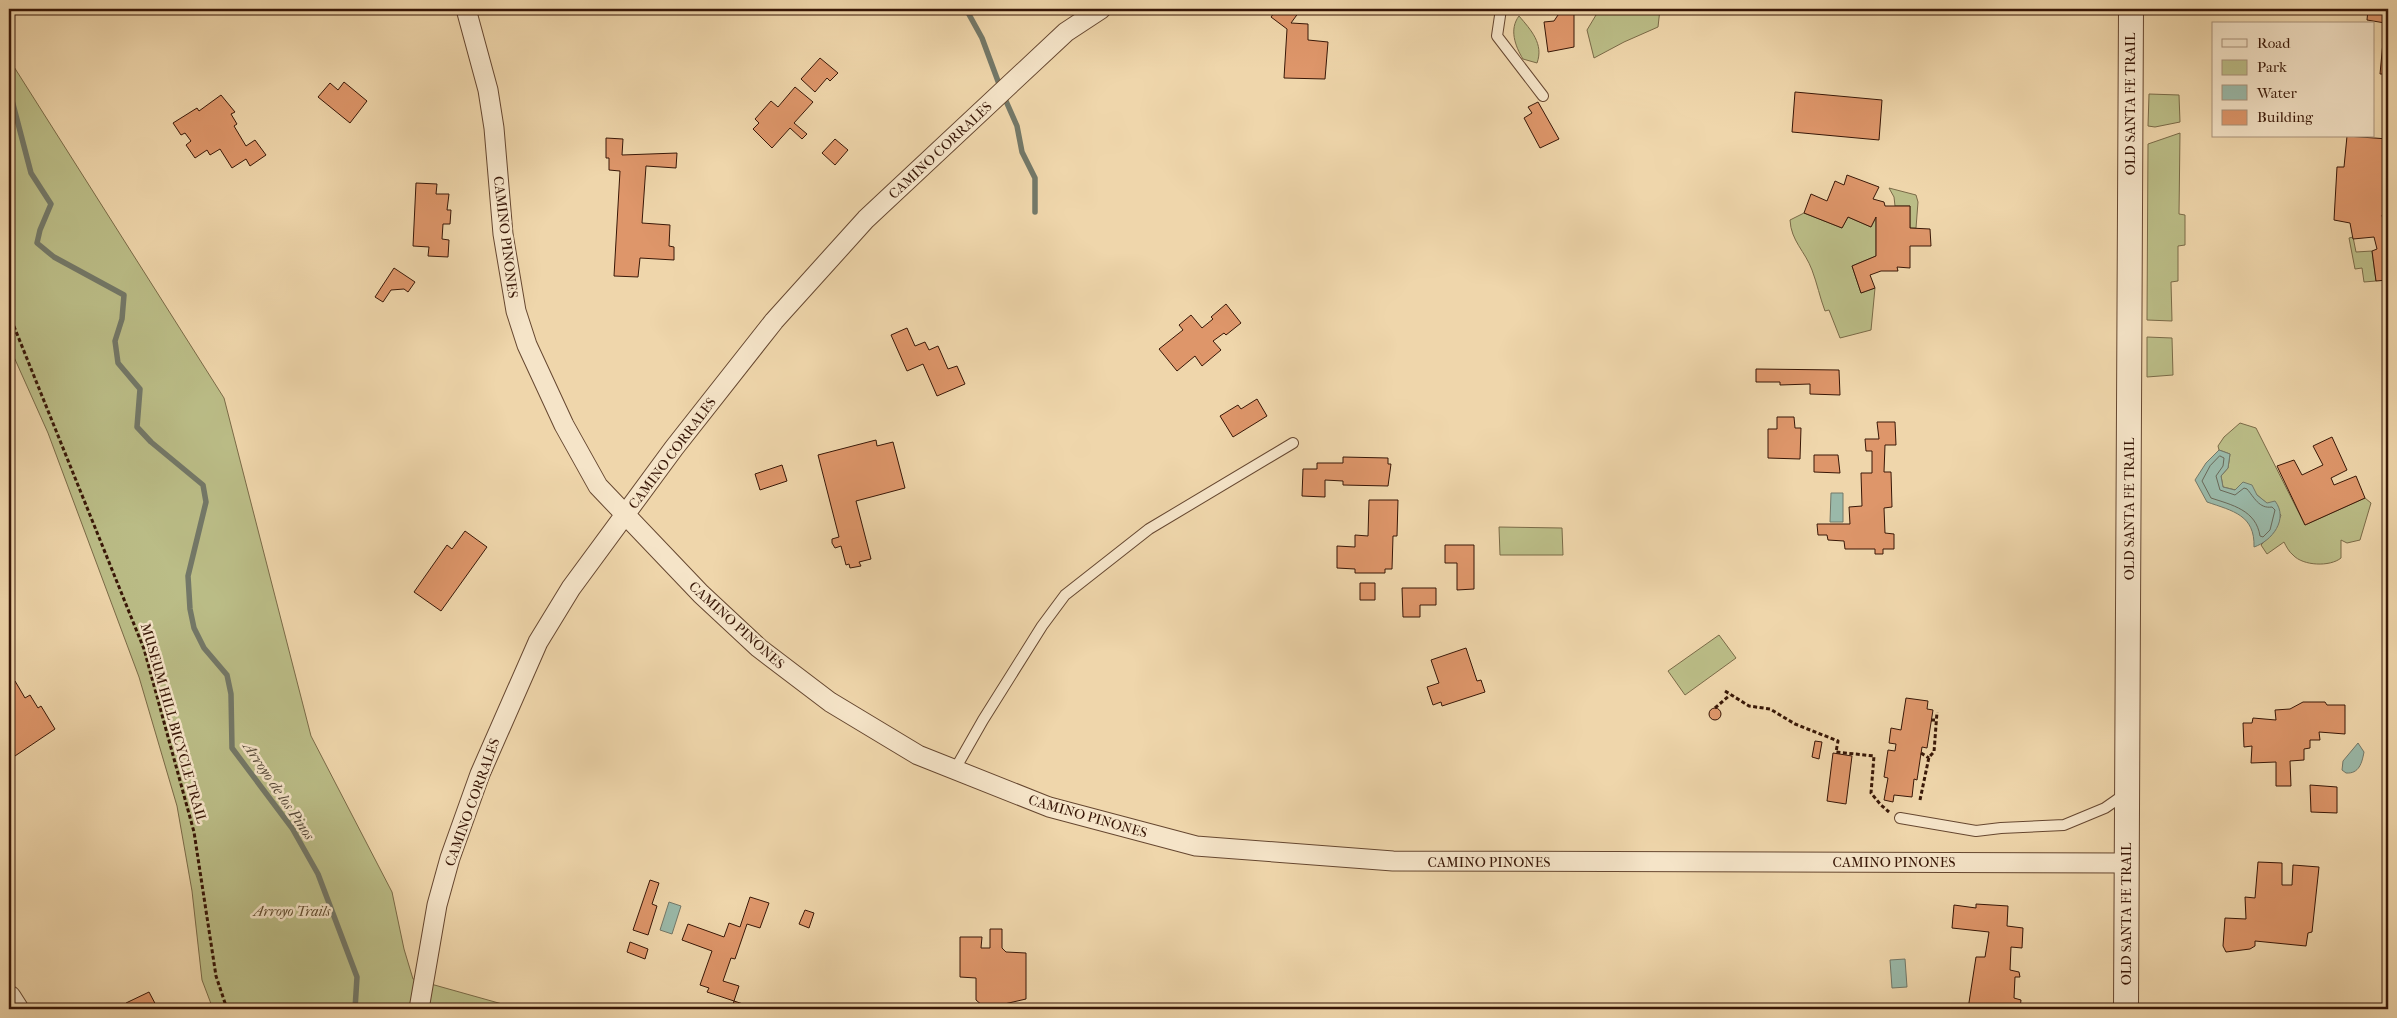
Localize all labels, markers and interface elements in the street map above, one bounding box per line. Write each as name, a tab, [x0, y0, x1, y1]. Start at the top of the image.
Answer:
legend	[2212, 22, 2374, 138]
street label: OLD SANTA FE TRAIL	[2122, 32, 2139, 175]
text: Road	[2257, 34, 2291, 52]
text: Park	[2257, 58, 2287, 76]
text: Water	[2256, 84, 2297, 102]
street label: CAMINO CORRALES	[885, 98, 996, 203]
text: Building	[2257, 108, 2314, 126]
street label: CAMINO PINONES	[490, 175, 521, 299]
street label: CAMINO CORRALES	[625, 394, 720, 512]
street label: OLD SANTA FE TRAIL	[2121, 437, 2138, 580]
street label: CAMINO PINONES	[685, 578, 788, 673]
street label: MUSEUM HILL BICYCLE TRAIL	[137, 621, 210, 826]
street label: CAMINO CORRALES	[441, 736, 504, 869]
water label: Arroyo de los Pinos	[239, 737, 319, 844]
street label: CAMINO PINONES	[1026, 791, 1149, 842]
street label: OLD SANTA FE TRAIL	[2118, 842, 2135, 985]
street label: CAMINO PINONES	[1428, 854, 1550, 871]
street label: CAMINO PINONES	[1833, 854, 1955, 871]
park label: Arroyo Trails	[252, 903, 331, 920]

